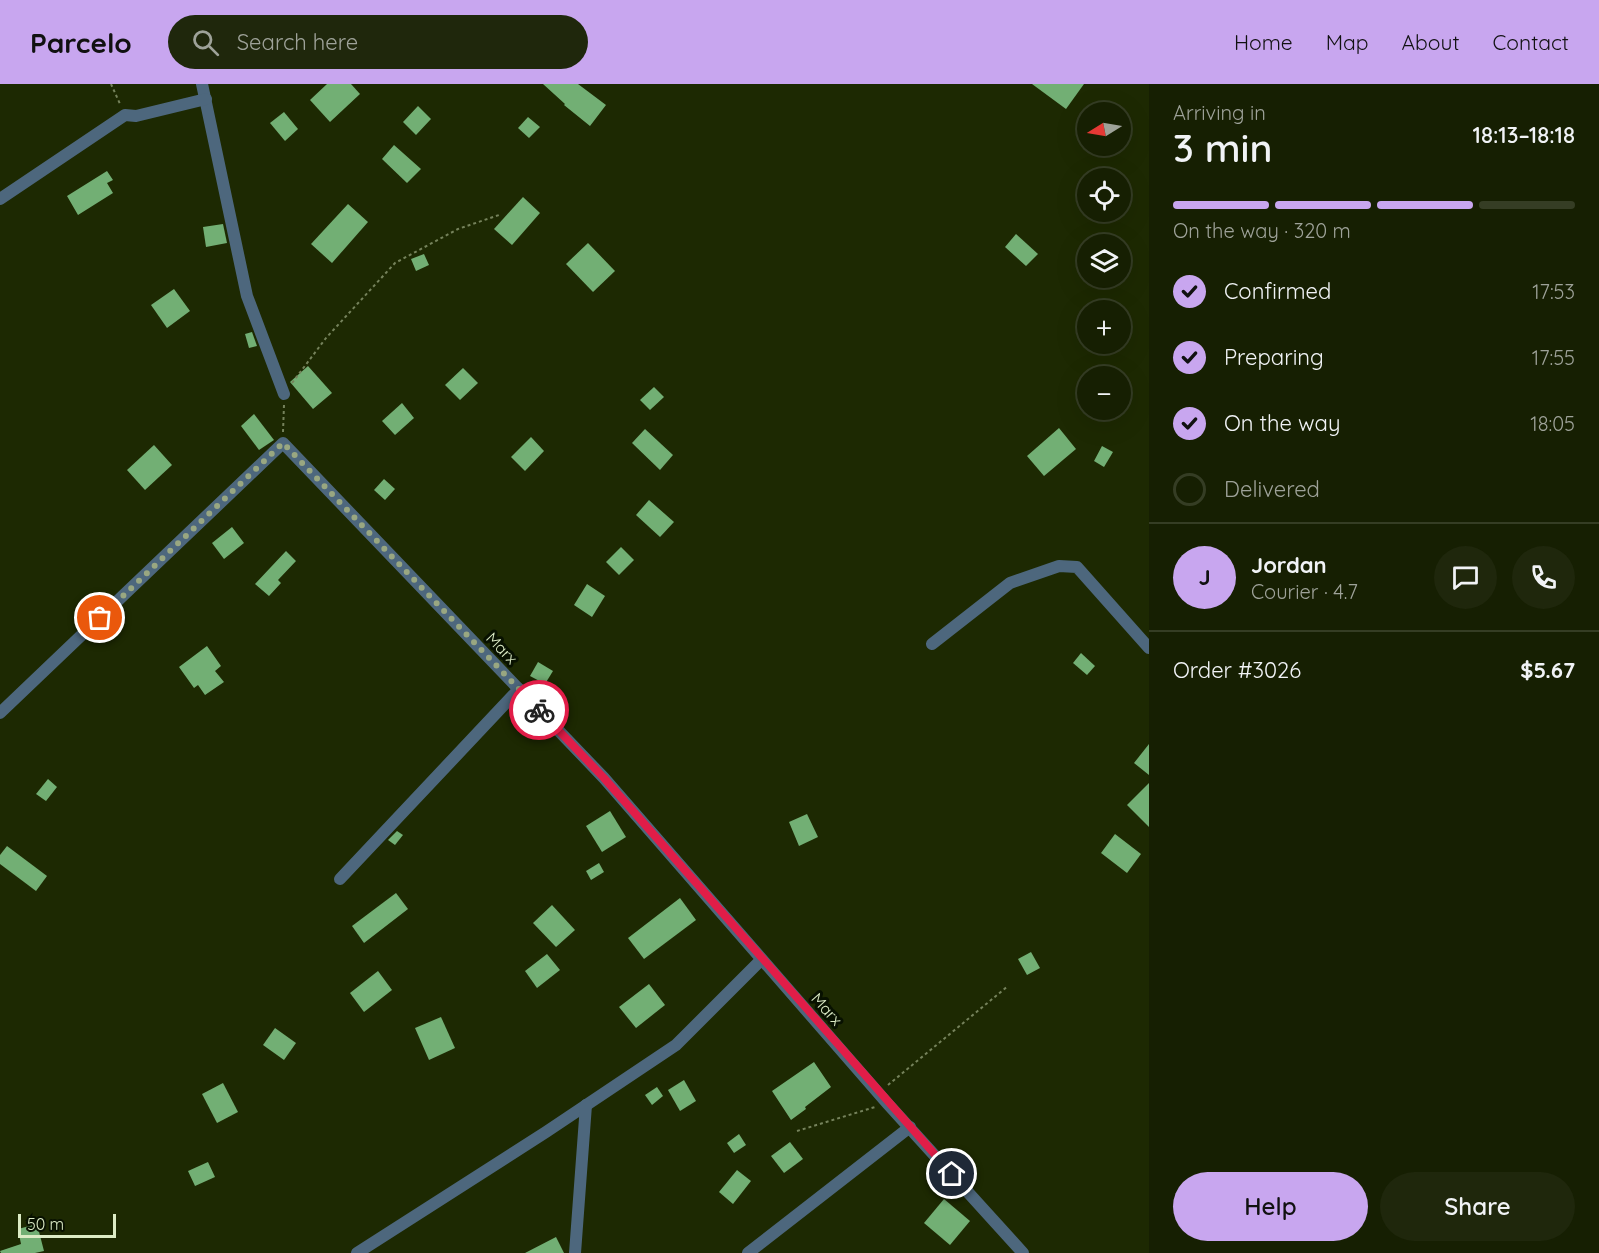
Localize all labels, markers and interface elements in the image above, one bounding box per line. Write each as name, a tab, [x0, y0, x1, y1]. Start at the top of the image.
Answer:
search box	[168, 15, 588, 69]
text: Parcelo	[30, 25, 132, 60]
icon: search	[189, 26, 222, 59]
text: Search here	[237, 28, 358, 56]
text: Home	[1234, 29, 1293, 55]
text: Map	[1326, 29, 1369, 55]
text: About	[1402, 29, 1460, 55]
text: Contact	[1493, 29, 1569, 55]
text: Arriving in	[1173, 100, 1266, 125]
north arrow	[1077, 102, 1131, 156]
map controls	[1077, 102, 1131, 420]
text: 18:13–18:18	[1472, 121, 1575, 149]
text: 3 min	[1173, 123, 1272, 172]
button: locate	[1077, 168, 1131, 222]
text: On the way · 320 m	[1173, 218, 1351, 243]
button: layers	[1077, 234, 1131, 288]
icon: check	[1173, 275, 1206, 308]
text: Confirmed	[1224, 277, 1331, 305]
text: 17:53	[1532, 279, 1575, 304]
button: +	[1077, 300, 1131, 354]
icon: check	[1173, 341, 1206, 374]
text: Preparing	[1224, 343, 1324, 371]
text: 17:55	[1532, 345, 1575, 370]
button: −	[1077, 366, 1131, 420]
icon: check	[1173, 407, 1206, 440]
text: On the way	[1224, 409, 1340, 437]
text: 18:05	[1530, 411, 1575, 436]
text: Delivered	[1224, 475, 1320, 503]
button: chat	[1434, 546, 1497, 609]
button: phone	[1512, 546, 1575, 609]
text: Jordan	[1251, 551, 1327, 579]
text: J	[1198, 563, 1211, 591]
text: Courier · 4.7	[1251, 579, 1358, 604]
pin	[74, 592, 125, 643]
icon: bag	[83, 601, 116, 634]
street label: Marx	[482, 628, 522, 668]
text: Order #3026	[1173, 656, 1301, 684]
text: $5.67	[1520, 656, 1575, 684]
courier	[509, 680, 569, 740]
icon: bike	[523, 694, 556, 727]
street label: Marx	[807, 989, 847, 1030]
pin	[926, 1148, 977, 1199]
icon: home	[935, 1157, 968, 1190]
button: Help	[1173, 1172, 1368, 1241]
button: Share	[1380, 1172, 1575, 1241]
scale bar	[18, 1211, 116, 1238]
text: 50 m	[27, 1214, 64, 1234]

